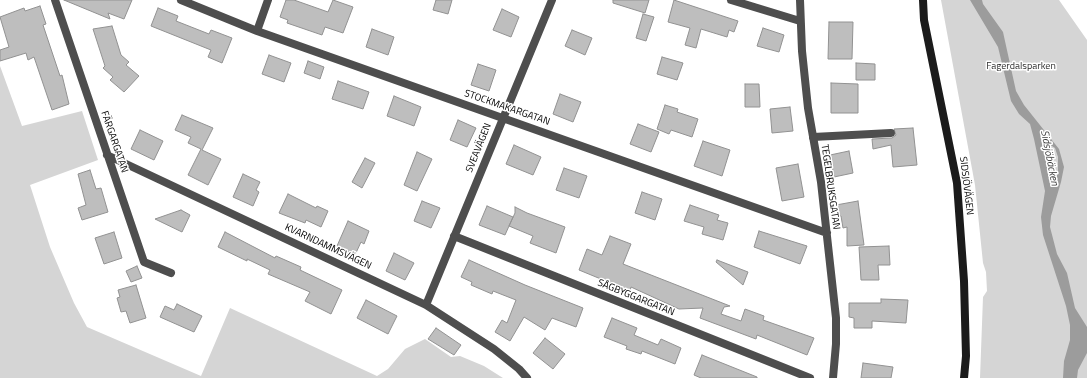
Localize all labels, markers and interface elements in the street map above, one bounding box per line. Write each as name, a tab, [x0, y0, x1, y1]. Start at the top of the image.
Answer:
park label: Fagerdalsparken	[986, 61, 1056, 73]
street label: STOCKMAKARGATAN	[463, 88, 551, 128]
street label: FÄRGARGATAN	[98, 110, 130, 174]
street label: SVEAVÄGEN	[464, 122, 494, 174]
water label: Sidsjöbäcken	[1037, 129, 1061, 187]
street label: TEGELBRUKSGATAN	[818, 143, 842, 231]
street label: SIDSJÖVÄGEN	[956, 156, 976, 216]
street label: KVARNDAMMSVÄGEN	[283, 222, 373, 272]
street label: SÅGBYGGARGATAN	[596, 277, 676, 319]

